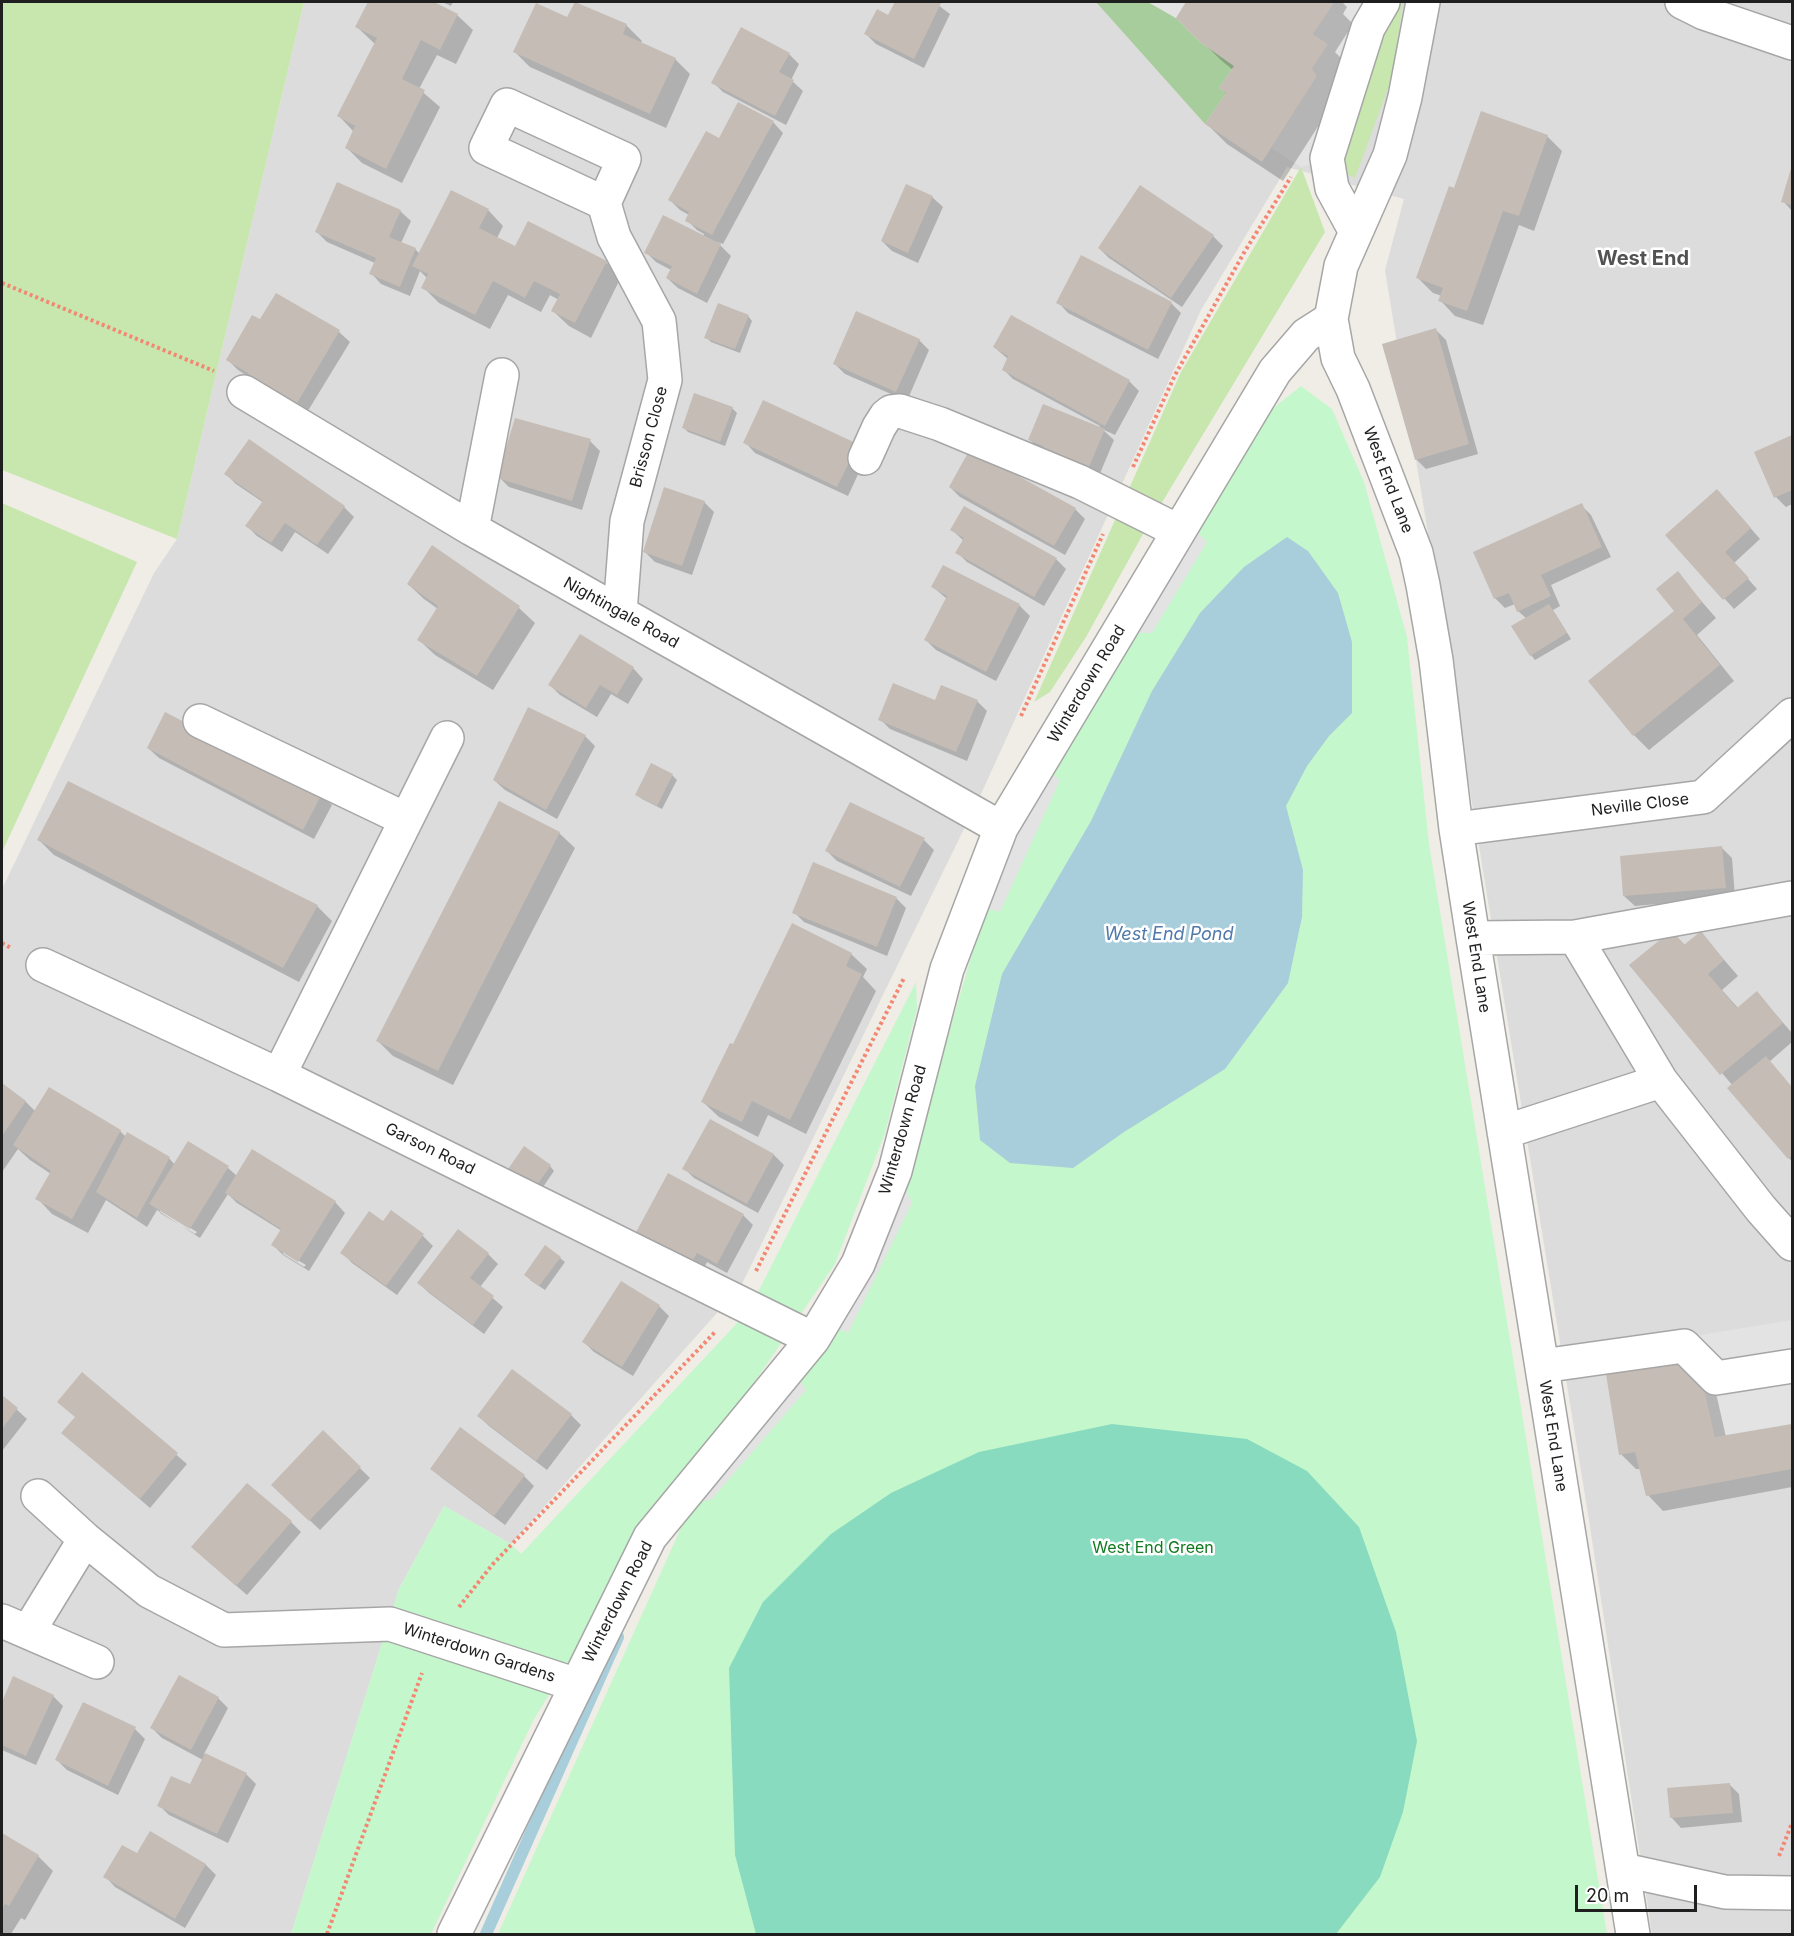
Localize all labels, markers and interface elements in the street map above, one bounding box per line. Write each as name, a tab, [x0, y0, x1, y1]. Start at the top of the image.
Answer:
district label: West End	[1597, 247, 1689, 271]
street label: Brisson Close	[626, 384, 672, 490]
street label: West End Lane	[1359, 424, 1417, 536]
street label: Nightingale Road	[560, 573, 682, 653]
street label: Winterdown Road	[1044, 622, 1130, 746]
street label: Neville Close	[1590, 789, 1690, 821]
street label: West End Lane	[1458, 900, 1494, 1014]
water label: West End Pond	[1104, 924, 1234, 946]
street label: Winterdown Road	[875, 1063, 931, 1197]
street label: Garson Road	[382, 1119, 478, 1179]
street label: West End Lane	[1535, 1379, 1571, 1493]
street label: Winterdown Road	[579, 1538, 657, 1666]
park label: West End Green	[1092, 1538, 1214, 1558]
street label: Winterdown Gardens	[400, 1619, 558, 1687]
scale bar	[1578, 1873, 1700, 1911]
text: 20 m	[1586, 1885, 1629, 1906]

